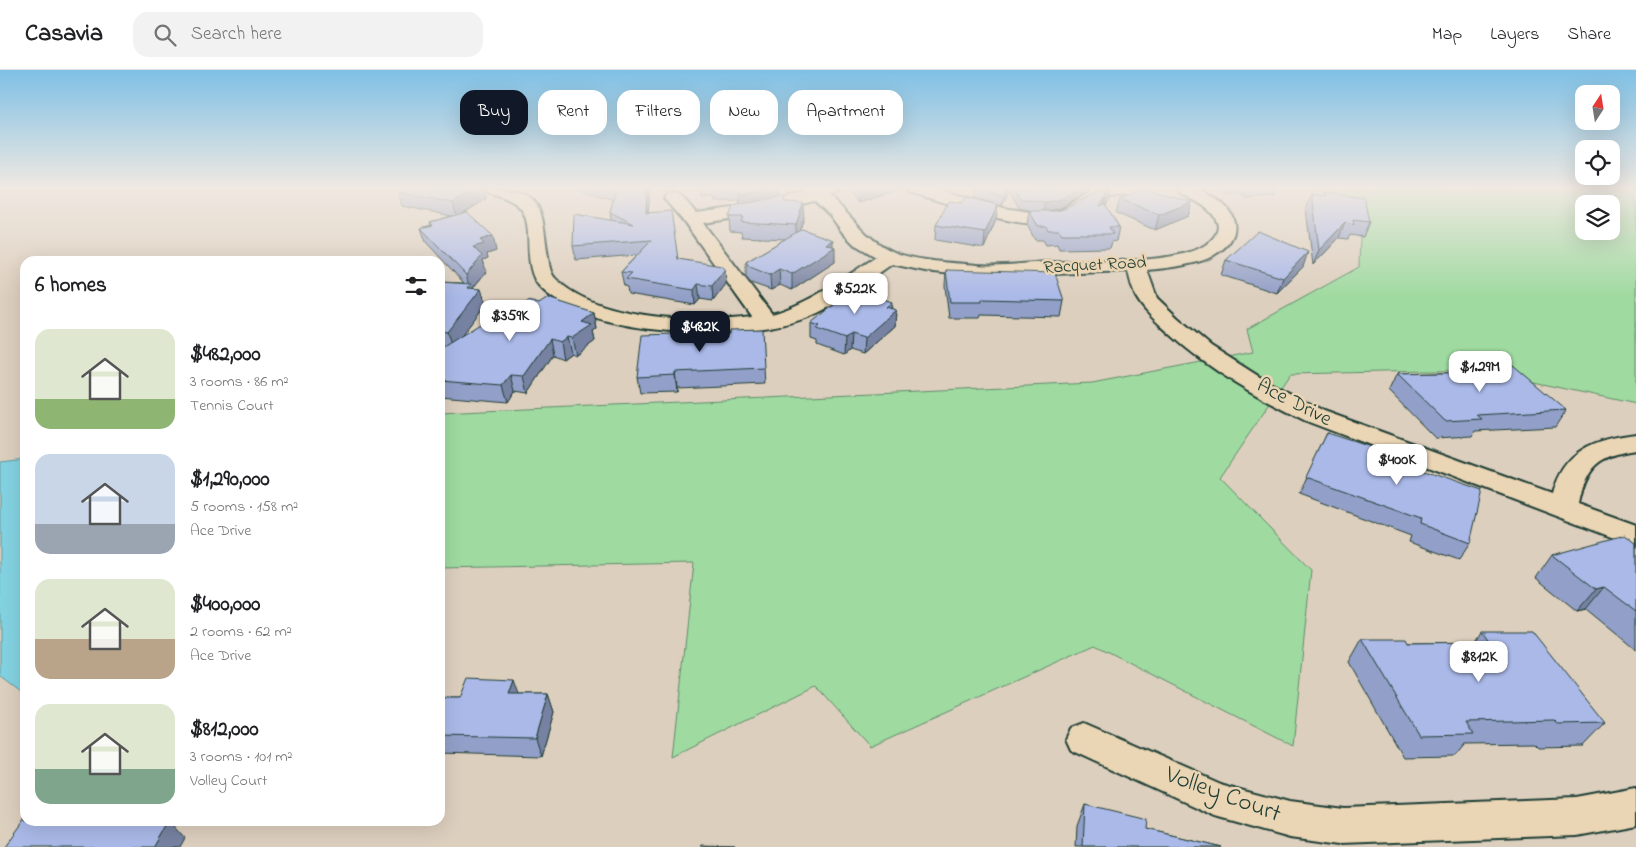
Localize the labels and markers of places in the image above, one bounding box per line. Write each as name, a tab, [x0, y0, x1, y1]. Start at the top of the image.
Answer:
pin: $522K	[820, 272, 890, 315]
pin: $359K	[475, 300, 545, 342]
pin: $482K	[665, 310, 735, 353]
pin: $1.29M	[1439, 350, 1521, 393]
pin: $400K	[1362, 444, 1432, 486]
pin: $812K	[1444, 640, 1514, 683]

